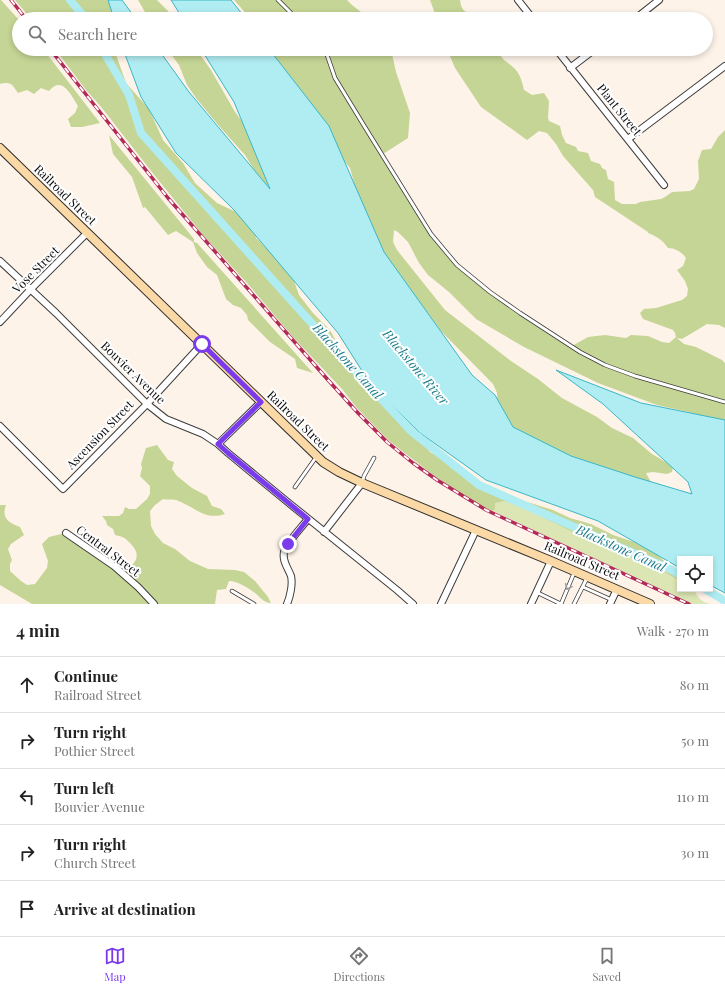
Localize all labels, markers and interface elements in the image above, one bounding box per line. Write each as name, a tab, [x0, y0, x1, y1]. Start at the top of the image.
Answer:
search box	[12, 12, 713, 56]
icon: search	[26, 23, 48, 45]
text: Search here	[58, 24, 137, 44]
street label: Plant Street	[594, 80, 646, 139]
street label: Railroad Street	[31, 161, 101, 229]
street label: Vose Street	[8, 242, 63, 297]
water label: Blackstone Canal	[309, 318, 388, 403]
water label: Blackstone River	[379, 325, 453, 408]
route start	[193, 335, 211, 353]
street label: Bouvier Avenue	[98, 337, 169, 407]
street label: Railroad Street	[264, 387, 334, 455]
street label: Ascension Street	[62, 396, 137, 473]
water label: Blackstone Canal	[573, 520, 670, 575]
street label: Central Street	[74, 521, 144, 580]
route end	[279, 535, 297, 553]
street label: Railroad Street	[542, 537, 623, 583]
map controls	[677, 556, 713, 592]
button: locate	[677, 556, 713, 592]
one-way arrow	[565, 583, 573, 591]
text: 4 min	[16, 619, 60, 641]
text: Walk · 270 m	[637, 622, 709, 639]
text: Continue	[54, 666, 118, 686]
icon: ahead	[16, 674, 38, 696]
text: 80 m	[680, 676, 709, 693]
text: Railroad Street	[54, 686, 141, 703]
text: Turn right	[54, 722, 127, 742]
icon: right	[16, 730, 38, 752]
text: 50 m	[681, 732, 709, 749]
text: Pothier Street	[54, 742, 135, 759]
text: Turn left	[54, 778, 115, 798]
icon: left	[16, 786, 38, 808]
text: 110 m	[677, 788, 709, 805]
text: Bouvier Avenue	[54, 798, 145, 815]
text: Turn right	[54, 834, 127, 854]
icon: right	[16, 842, 38, 864]
text: 30 m	[681, 844, 709, 861]
text: Church Street	[54, 854, 136, 871]
icon: arrive	[16, 898, 38, 920]
text: Arrive at destination	[54, 899, 196, 919]
tab: Map	[104, 945, 126, 984]
tab: Directions	[333, 945, 385, 984]
tab: Saved	[593, 945, 621, 984]

